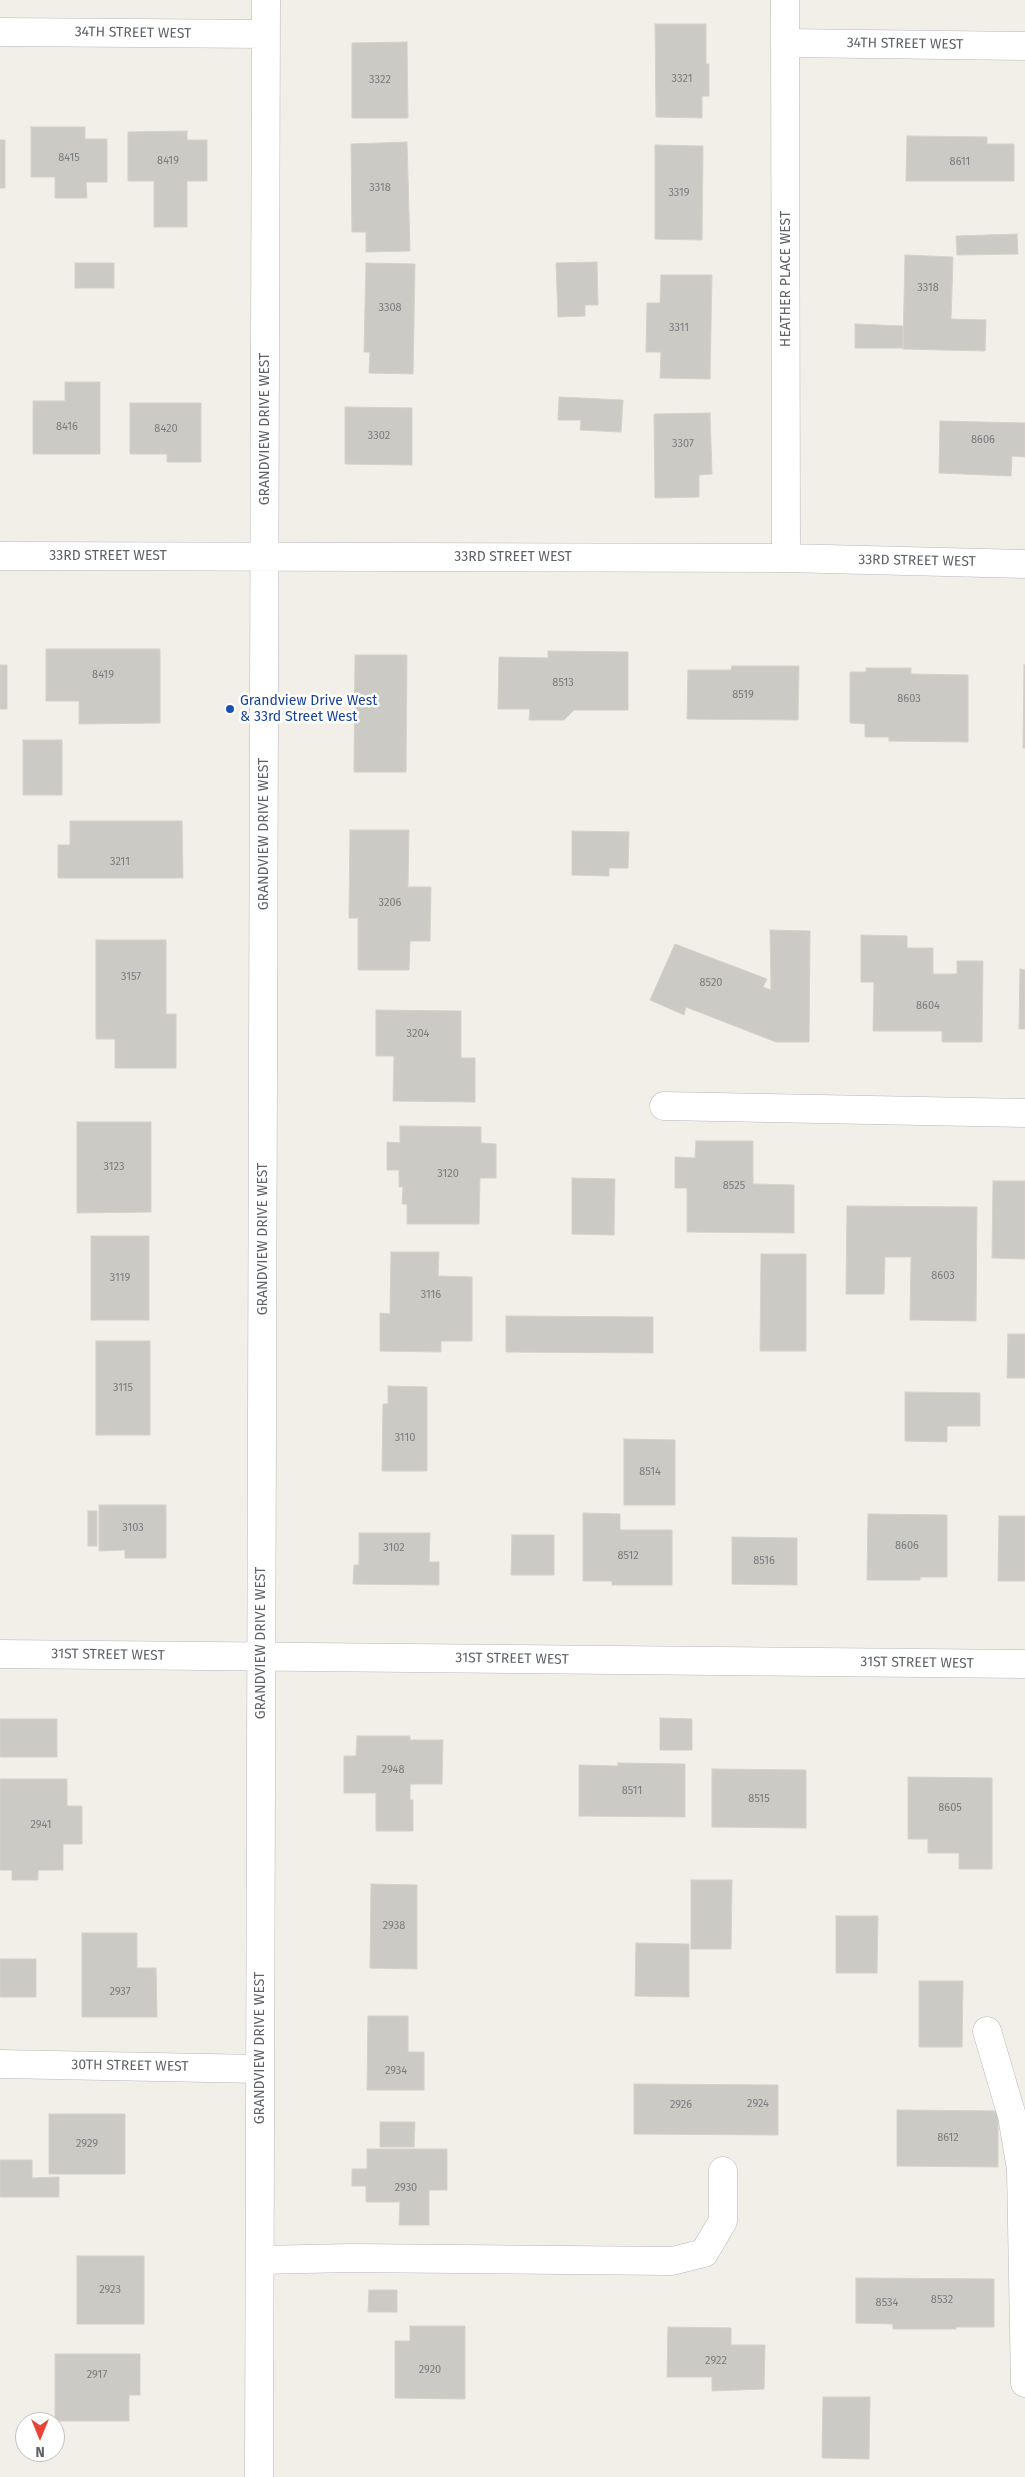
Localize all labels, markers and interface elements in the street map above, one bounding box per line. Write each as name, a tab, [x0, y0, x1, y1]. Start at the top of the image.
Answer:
street label: 34TH STREET WEST	[75, 24, 191, 42]
street label: 34TH STREET WEST	[847, 35, 963, 53]
house number: 3321	[672, 72, 692, 86]
house number: 3322	[369, 73, 391, 87]
house number: 8415	[58, 151, 80, 165]
house number: 8419	[157, 154, 179, 168]
house number: 8611	[950, 155, 970, 169]
house number: 3318	[369, 181, 391, 195]
house number: 3319	[668, 186, 690, 200]
street label: HEATHER PLACE WEST	[778, 211, 794, 347]
house number: 3318	[917, 281, 939, 295]
house number: 3308	[378, 301, 402, 315]
house number: 3311	[669, 321, 689, 335]
street label: GRANDVIEW DRIVE WEST	[257, 353, 273, 505]
house number: 8416	[56, 420, 78, 434]
house number: 8420	[154, 422, 178, 436]
house number: 3302	[368, 429, 390, 443]
house number: 8606	[971, 433, 995, 447]
house number: 3307	[672, 437, 694, 451]
street label: 33RD STREET WEST	[49, 548, 167, 564]
street label: 33RD STREET WEST	[454, 549, 572, 565]
street label: 33RD STREET WEST	[858, 552, 976, 570]
house number: 8419	[92, 668, 114, 682]
house number: 8513	[552, 676, 574, 690]
house number: 8519	[732, 688, 754, 702]
house number: 8603	[897, 692, 921, 706]
place label: Grandview Drive West & 33rd Street West	[240, 693, 377, 726]
marker: Grandview Drive West & 33rd Street West	[224, 703, 236, 715]
street label: GRANDVIEW DRIVE WEST	[256, 758, 272, 910]
house number: 3211	[110, 855, 130, 869]
house number: 3206	[379, 896, 401, 910]
house number: 3157	[121, 970, 141, 984]
house number: 8520	[699, 976, 723, 990]
house number: 8604	[916, 999, 940, 1013]
house number: 3204	[407, 1027, 429, 1041]
house number: 3123	[104, 1160, 124, 1174]
street label: GRANDVIEW DRIVE WEST	[255, 1163, 271, 1315]
house number: 3120	[437, 1167, 459, 1181]
house number: 8525	[723, 1179, 745, 1193]
house number: 8603	[931, 1269, 955, 1283]
house number: 3119	[110, 1271, 130, 1285]
house number: 3116	[421, 1288, 441, 1302]
house number: 3115	[113, 1381, 133, 1395]
house number: 3110	[395, 1431, 415, 1445]
house number: 8514	[639, 1465, 661, 1479]
house number: 3103	[122, 1521, 144, 1535]
house number: 8606	[895, 1539, 919, 1553]
house number: 3102	[383, 1541, 405, 1555]
house number: 8512	[617, 1549, 639, 1563]
house number: 8516	[753, 1554, 775, 1568]
street label: GRANDVIEW DRIVE WEST	[253, 1567, 269, 1719]
street label: 31ST STREET WEST	[51, 1646, 165, 1664]
street label: 31ST STREET WEST	[455, 1650, 569, 1668]
street label: 31ST STREET WEST	[860, 1654, 974, 1672]
house number: 2948	[382, 1763, 404, 1777]
house number: 8511	[622, 1784, 642, 1798]
house number: 8515	[748, 1792, 770, 1806]
house number: 8605	[938, 1801, 962, 1815]
house number: 2941	[31, 1818, 51, 1832]
house number: 2938	[383, 1919, 405, 1933]
street label: GRANDVIEW DRIVE WEST	[252, 1972, 268, 2124]
house number: 2937	[109, 1985, 131, 1999]
street label: 30TH STREET WEST	[71, 2057, 189, 2075]
house number: 2934	[385, 2064, 407, 2078]
house number: 2924	[747, 2097, 769, 2111]
house number: 2926	[670, 2098, 692, 2112]
house number: 8612	[937, 2131, 959, 2145]
house number: 2929	[76, 2137, 98, 2151]
house number: 2930	[395, 2181, 417, 2195]
house number: 2923	[99, 2283, 121, 2297]
house number: 8532	[931, 2293, 953, 2307]
house number: 8534	[876, 2296, 898, 2310]
house number: 2922	[705, 2354, 727, 2368]
house number: 2920	[419, 2363, 441, 2377]
house number: 2917	[87, 2368, 107, 2382]
north arrow	[15, 2412, 65, 2462]
text: N	[35, 2443, 45, 2460]

